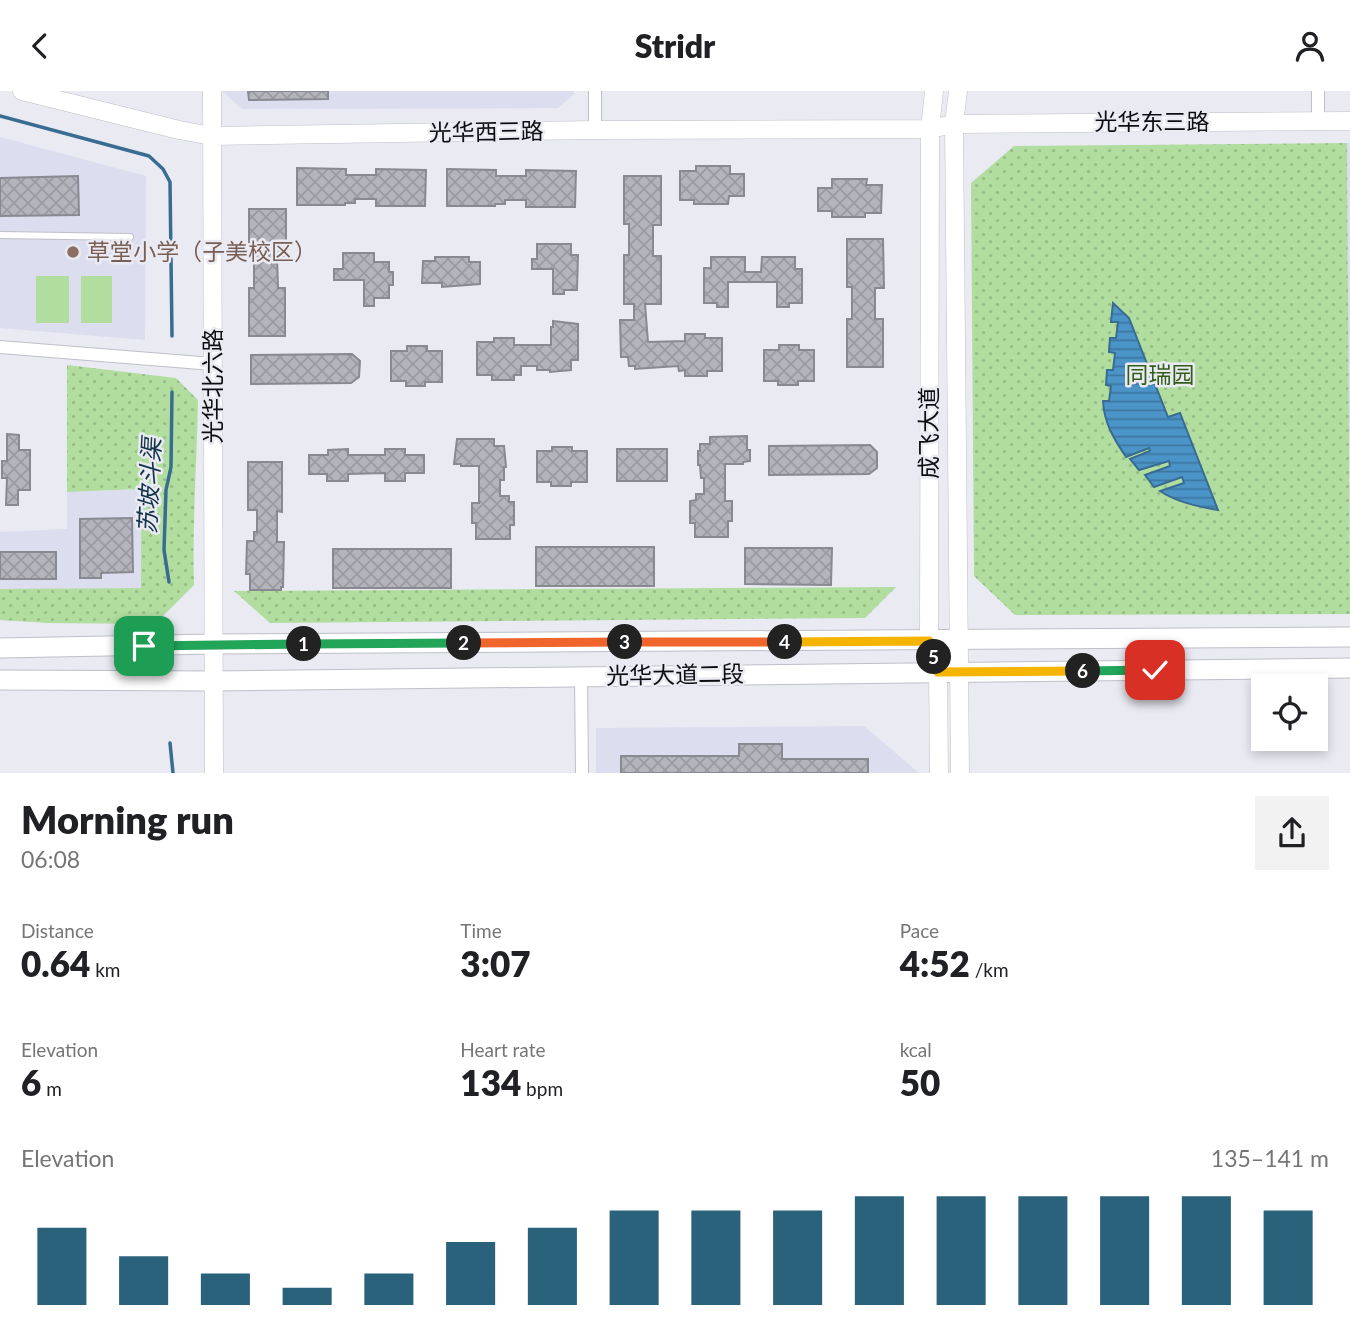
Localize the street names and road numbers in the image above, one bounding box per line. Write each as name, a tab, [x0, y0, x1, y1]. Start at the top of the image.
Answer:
street label: 光华东三路	[1095, 107, 1210, 135]
street label: 光华西三路	[428, 116, 544, 146]
street label: 光华北六路	[198, 329, 226, 444]
street label: 成飞大道	[914, 387, 942, 479]
street label: 光华大道二段	[606, 659, 744, 689]

